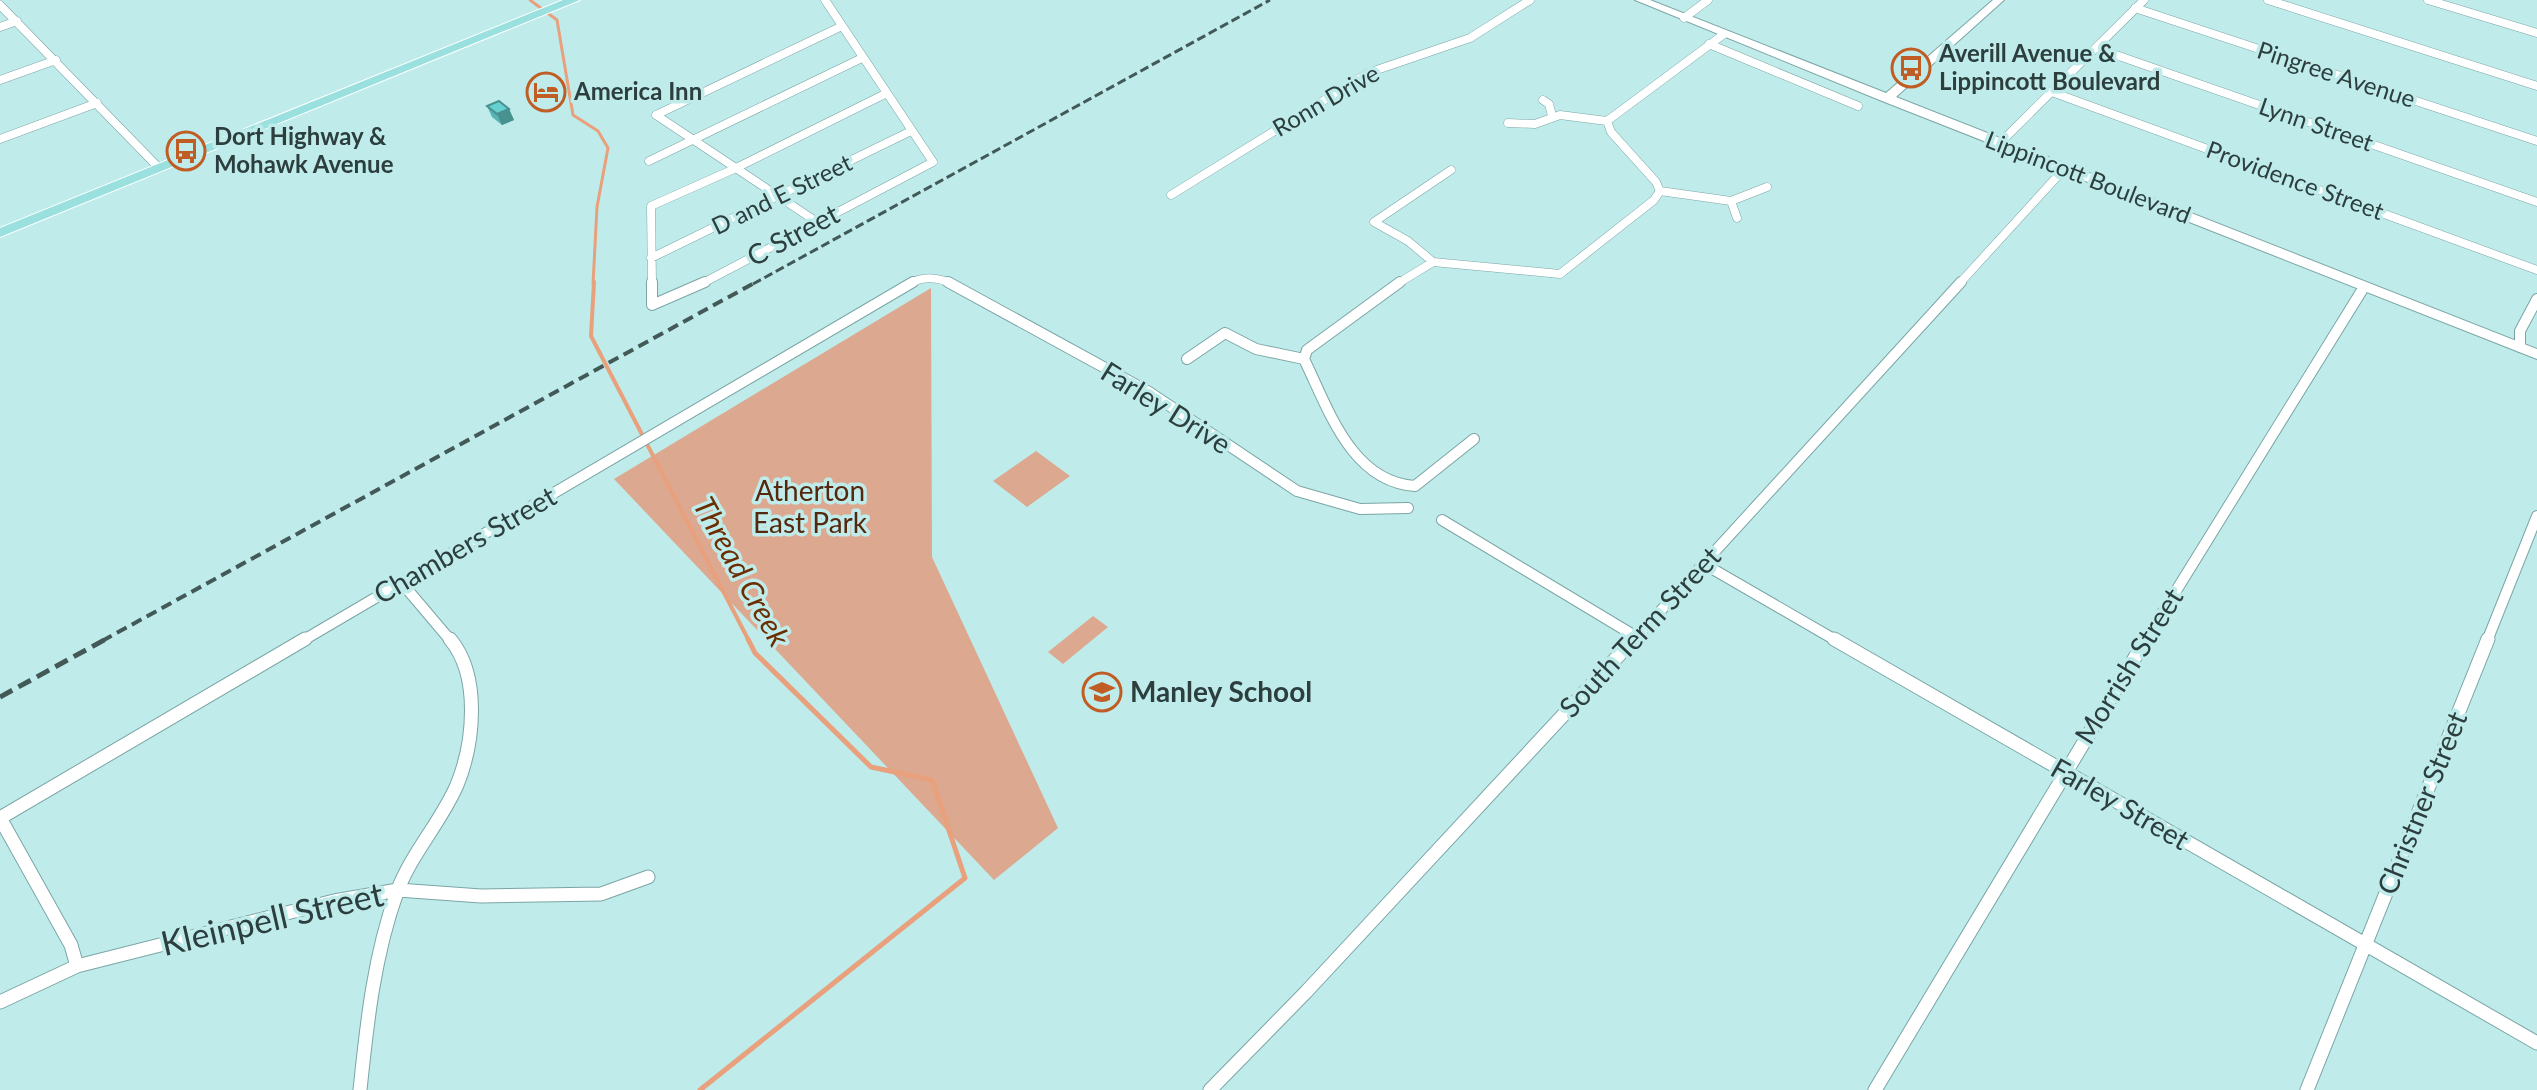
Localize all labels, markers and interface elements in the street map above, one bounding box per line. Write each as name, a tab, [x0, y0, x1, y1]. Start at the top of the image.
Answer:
street label: Pingree Avenue	[2254, 34, 2419, 113]
place label: Averill Avenue & Lippincott Boulevard	[1938, 38, 2160, 95]
bus stop icon: Averill Avenue & Lippincott Boulevard	[1890, 47, 1932, 89]
street label: Ronn Drive	[1267, 58, 1384, 142]
hotel icon: America Inn	[525, 71, 567, 113]
place label: America Inn	[573, 76, 702, 105]
street label: Lynn Street	[2256, 91, 2378, 157]
place label: Dort Highway & Mohawk Avenue	[214, 121, 394, 178]
street label: Lippincott Boulevard	[1982, 124, 2195, 229]
bus stop icon: Dort Highway & Mohawk Avenue	[165, 130, 207, 172]
street label: Providence Street	[2203, 134, 2389, 225]
street label: D and E Street	[706, 147, 857, 240]
street label: C Street	[741, 196, 844, 273]
street label: Farley Drive	[1095, 354, 1238, 460]
park label: Atherton East Park	[753, 473, 868, 539]
street label: Chambers Street	[367, 478, 562, 610]
water label: Thread Creek	[687, 490, 799, 653]
street label: South Term Street	[1552, 539, 1727, 724]
street label: Morrish Street	[2067, 581, 2190, 750]
school or university icon: Manley School	[1081, 671, 1123, 713]
place label: Manley School	[1130, 674, 1312, 708]
street label: Christner Street	[2369, 706, 2473, 899]
street label: Farley Street	[2045, 750, 2196, 856]
street label: Kleinpell Street	[156, 872, 387, 963]

